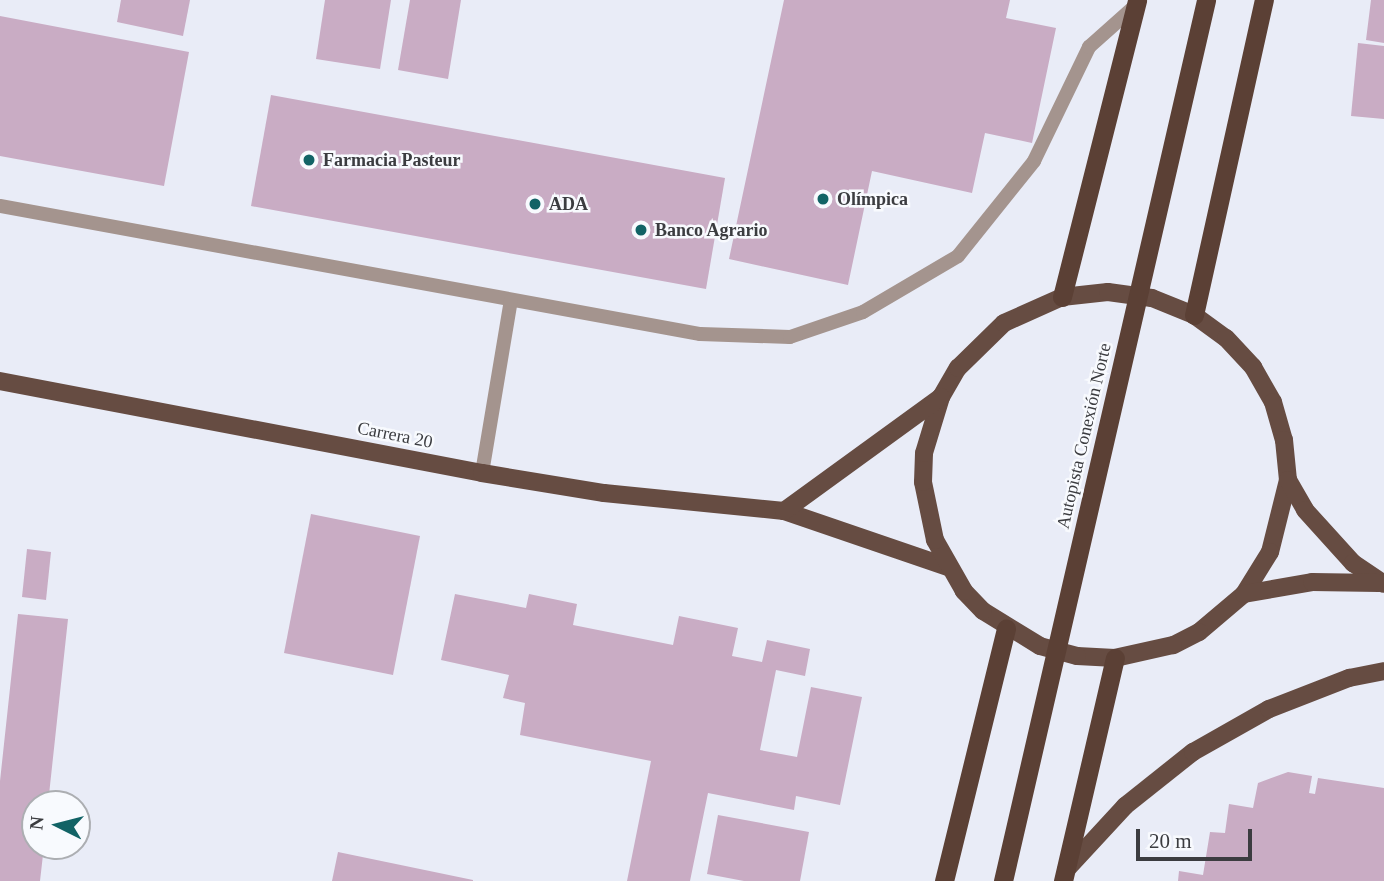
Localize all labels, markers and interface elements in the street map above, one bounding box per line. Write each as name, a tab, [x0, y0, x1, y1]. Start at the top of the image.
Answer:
place label: Farmacia Pasteur	[323, 149, 460, 171]
marker: Farmacia Pasteur	[301, 152, 317, 168]
place label: Olímpica	[837, 188, 908, 210]
marker: Olímpica	[815, 191, 831, 207]
place label: ADA	[549, 193, 588, 215]
marker: ADA	[527, 196, 543, 212]
place label: Banco Agrario	[655, 219, 768, 241]
marker: Banco Agrario	[633, 222, 649, 238]
street label: Autopista Conexión Norte	[1052, 341, 1116, 531]
street label: Carrera 20	[355, 417, 435, 453]
north arrow	[21, 790, 91, 860]
scale bar	[1139, 814, 1254, 858]
text: N	[25, 815, 48, 831]
text: 20 m	[1149, 829, 1192, 853]

